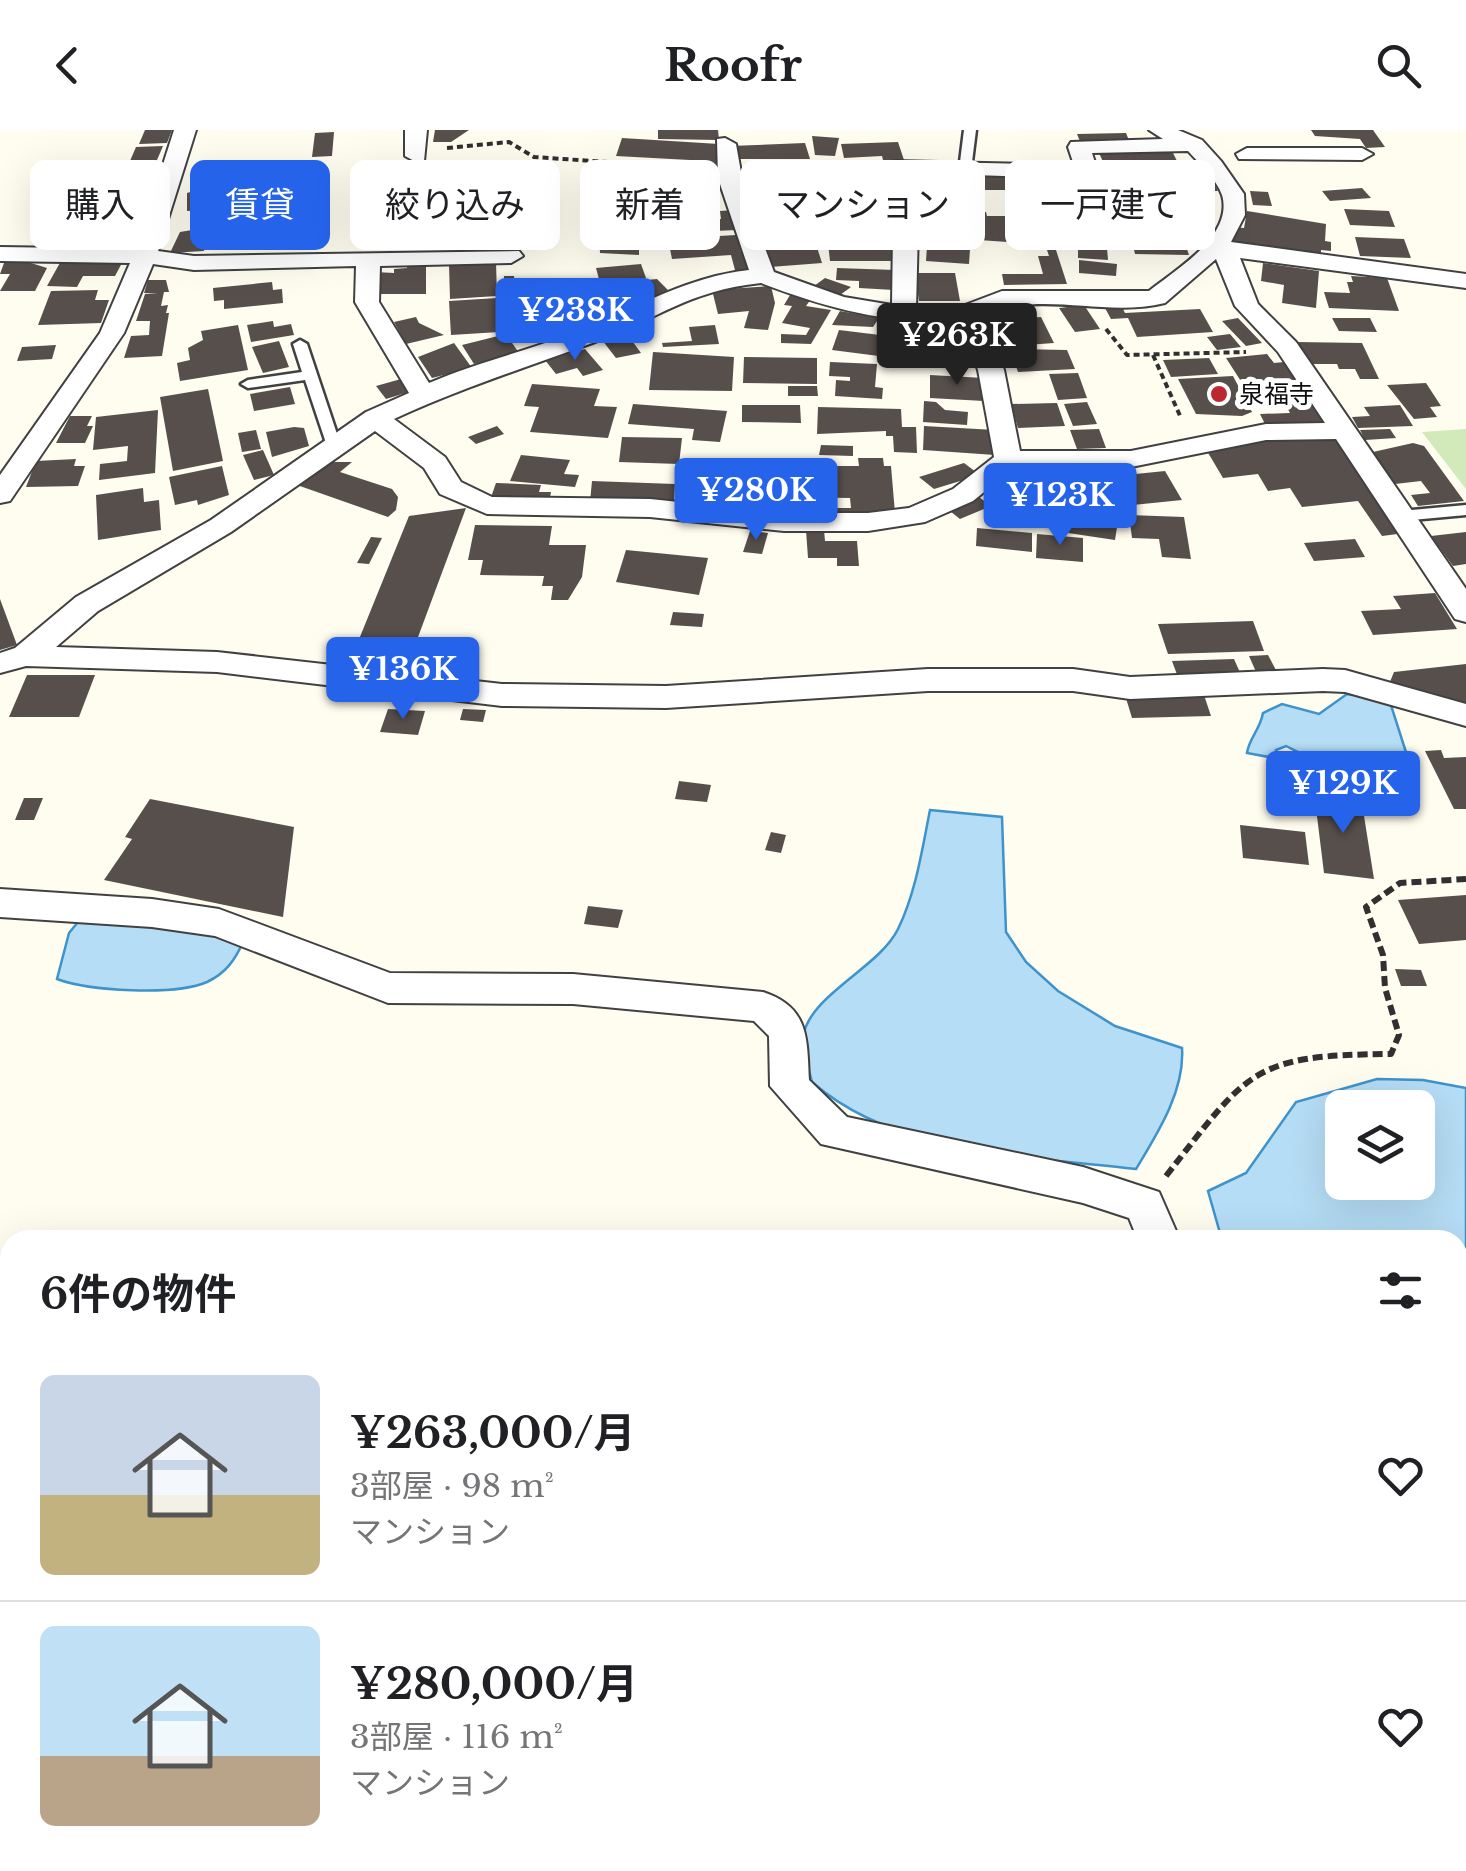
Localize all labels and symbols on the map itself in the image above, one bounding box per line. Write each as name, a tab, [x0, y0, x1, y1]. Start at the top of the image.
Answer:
pin: ¥238K	[505, 278, 645, 363]
pin: ¥263K	[887, 303, 1027, 388]
place label: 泉福寺	[1239, 379, 1314, 410]
marker: 泉福寺	[1208, 383, 1230, 405]
pin: ¥280K	[686, 458, 826, 543]
pin: ¥123K	[990, 463, 1130, 548]
pin: ¥136K	[333, 637, 473, 722]
pin: ¥129K	[1273, 751, 1413, 836]

